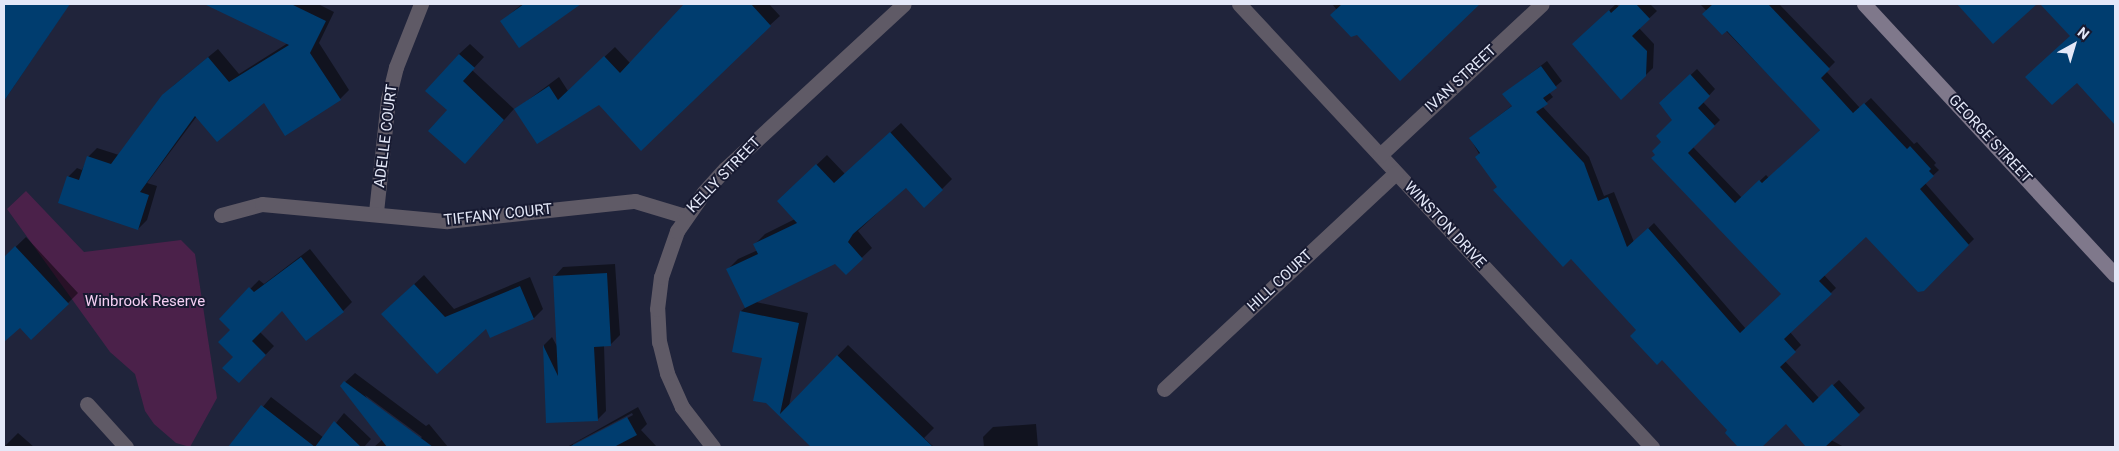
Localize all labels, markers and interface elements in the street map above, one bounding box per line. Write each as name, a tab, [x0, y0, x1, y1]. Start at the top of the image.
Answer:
north arrow	[2049, 20, 2099, 70]
text: N	[2075, 24, 2092, 43]
street label: IVAN STREET	[1422, 42, 1500, 116]
street label: ADELLE COURT	[371, 83, 401, 189]
street label: GEORGE STREET	[1945, 91, 2035, 187]
street label: KELLY STREET	[683, 133, 765, 217]
street label: WINSTON DRIVE	[1400, 178, 1490, 272]
street label: TIFFANY COURT	[443, 200, 553, 230]
street label: HILL COURT	[1244, 246, 1316, 316]
park label: Winbrook Reserve	[85, 293, 205, 311]

